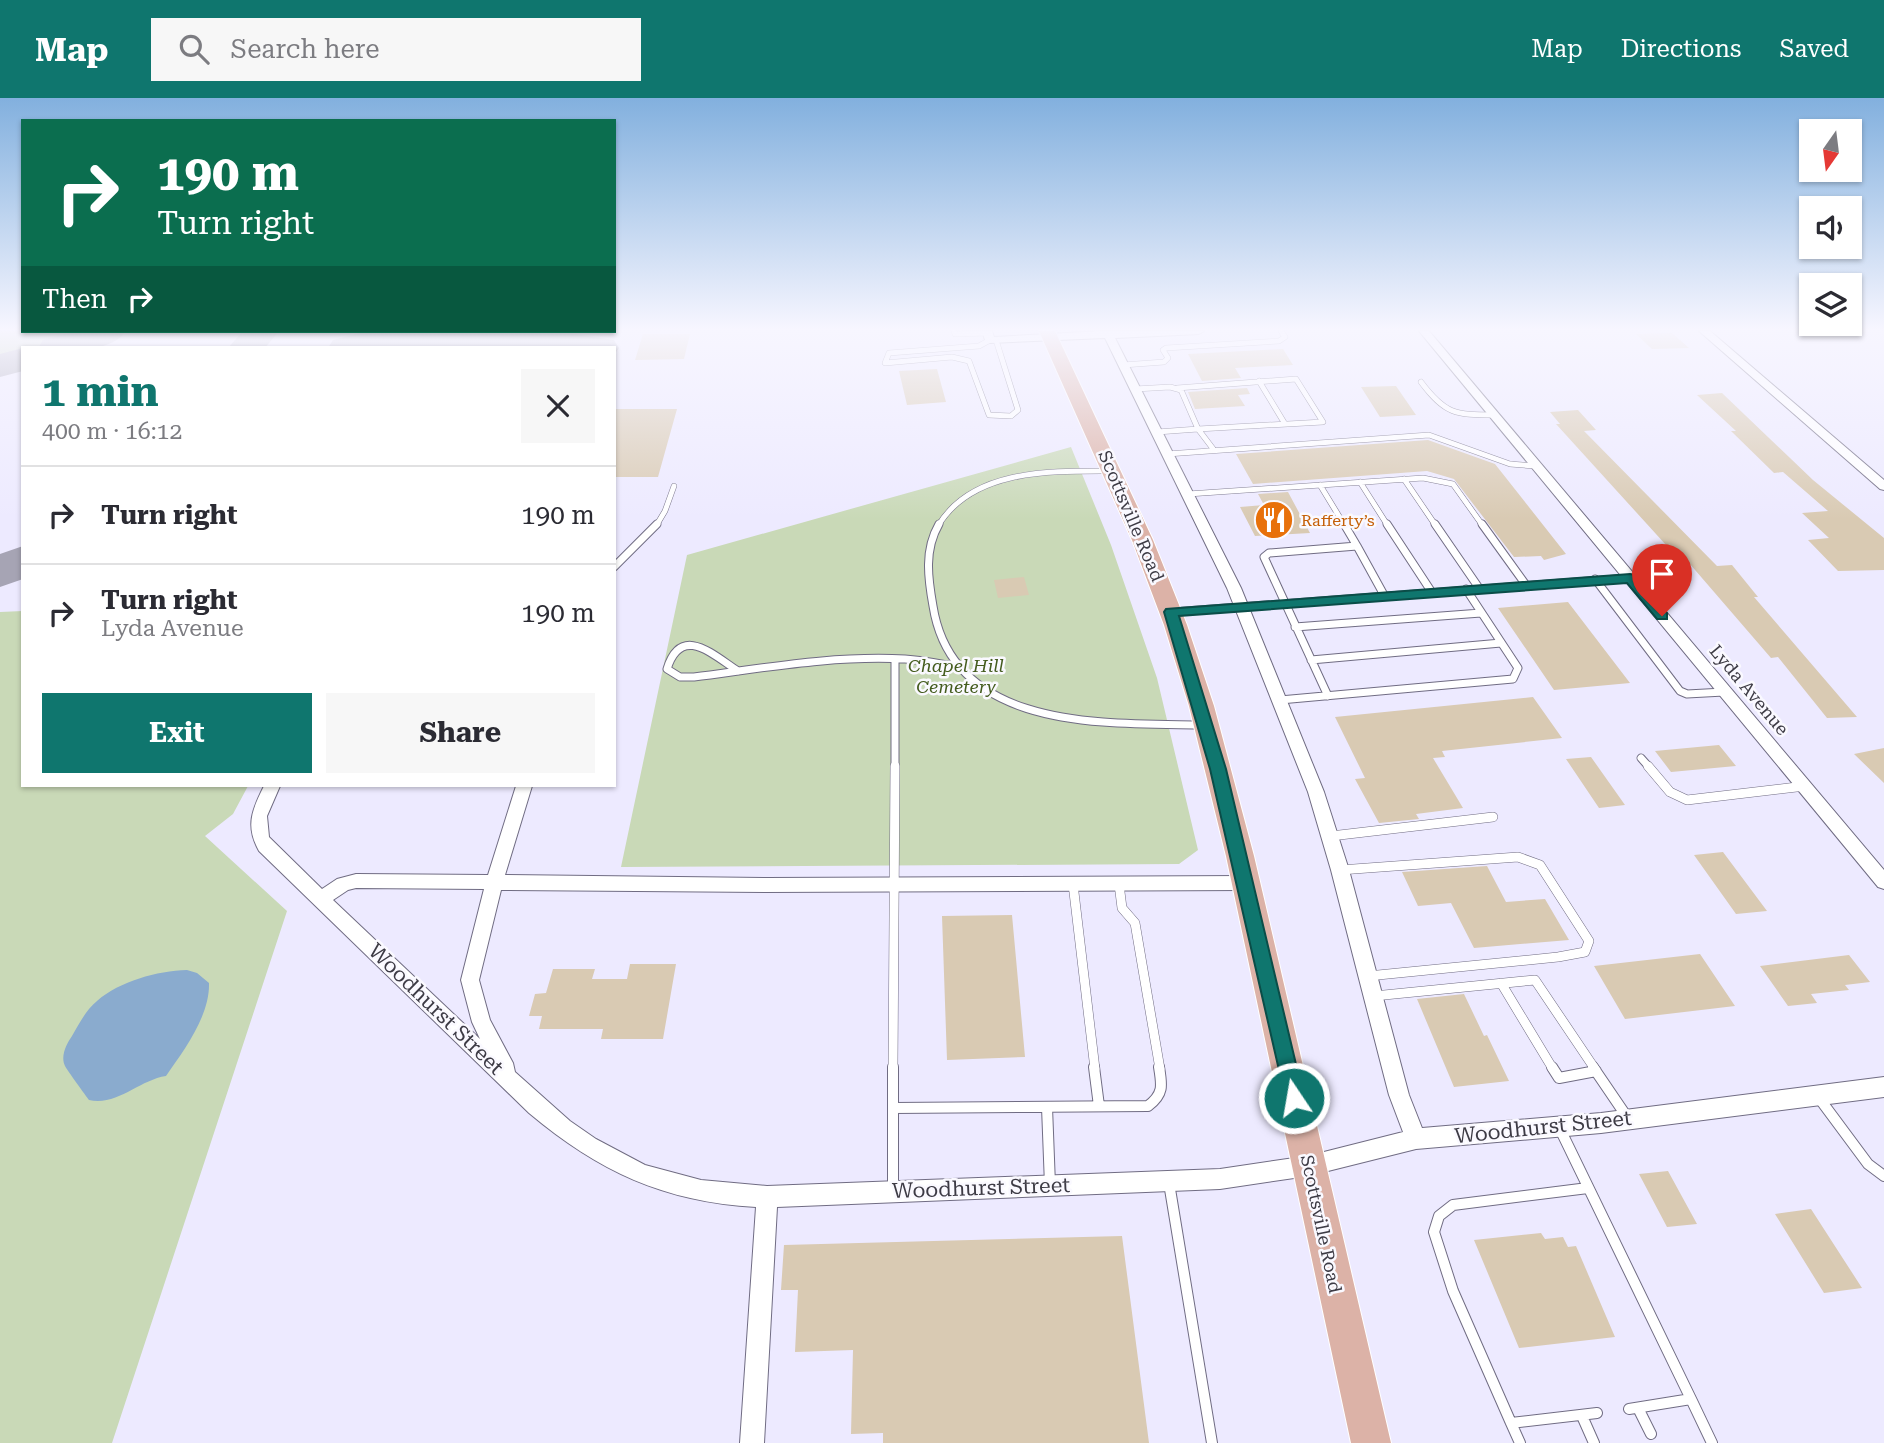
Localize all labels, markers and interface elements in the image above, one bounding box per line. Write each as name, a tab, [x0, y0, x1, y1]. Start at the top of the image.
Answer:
search box	[151, 18, 641, 81]
text: Map	[35, 30, 109, 69]
icon: search	[175, 30, 213, 68]
text: Search here	[231, 34, 380, 64]
text: Map	[1531, 35, 1583, 63]
text: Directions	[1621, 35, 1741, 63]
text: Saved	[1779, 35, 1849, 63]
north arrow	[1799, 119, 1862, 182]
map controls	[1799, 119, 1862, 336]
text: 190 m	[157, 145, 299, 202]
icon: right	[42, 147, 133, 238]
button: sound	[1799, 196, 1862, 259]
text: Turn right	[157, 204, 314, 242]
button: layers	[1799, 273, 1862, 336]
icon: right	[121, 280, 159, 318]
text: Then	[42, 284, 107, 314]
text: 1 min	[42, 367, 159, 416]
button: close	[521, 369, 595, 443]
text: 400 m · 16:12	[42, 418, 182, 445]
street label: Scottsville Road	[1094, 447, 1169, 585]
icon: right	[42, 496, 80, 534]
restaurant icon: Rafferty’s	[1253, 499, 1295, 541]
text: Turn right	[101, 500, 237, 530]
text: 190 m	[521, 500, 595, 530]
place label: Rafferty’s	[1301, 511, 1375, 530]
pin	[1632, 544, 1692, 616]
icon: arrive	[1643, 555, 1681, 593]
text: Turn right	[101, 585, 237, 615]
icon: right	[42, 594, 80, 632]
text: 190 m	[521, 598, 595, 628]
text: Lyda Avenue	[101, 615, 244, 642]
street label: Lyda Avenue	[1705, 640, 1793, 739]
park label: Chapel Hill Cemetery	[908, 655, 1004, 697]
button: Exit	[42, 693, 312, 773]
button: Share	[326, 693, 595, 773]
street label: Woodhurst Street	[364, 938, 509, 1080]
position arrow	[1257, 1061, 1331, 1135]
street label: Woodhurst Street	[1453, 1106, 1633, 1148]
street label: Scottsville Road	[1297, 1153, 1346, 1295]
street label: Woodhurst Street	[892, 1173, 1071, 1203]

